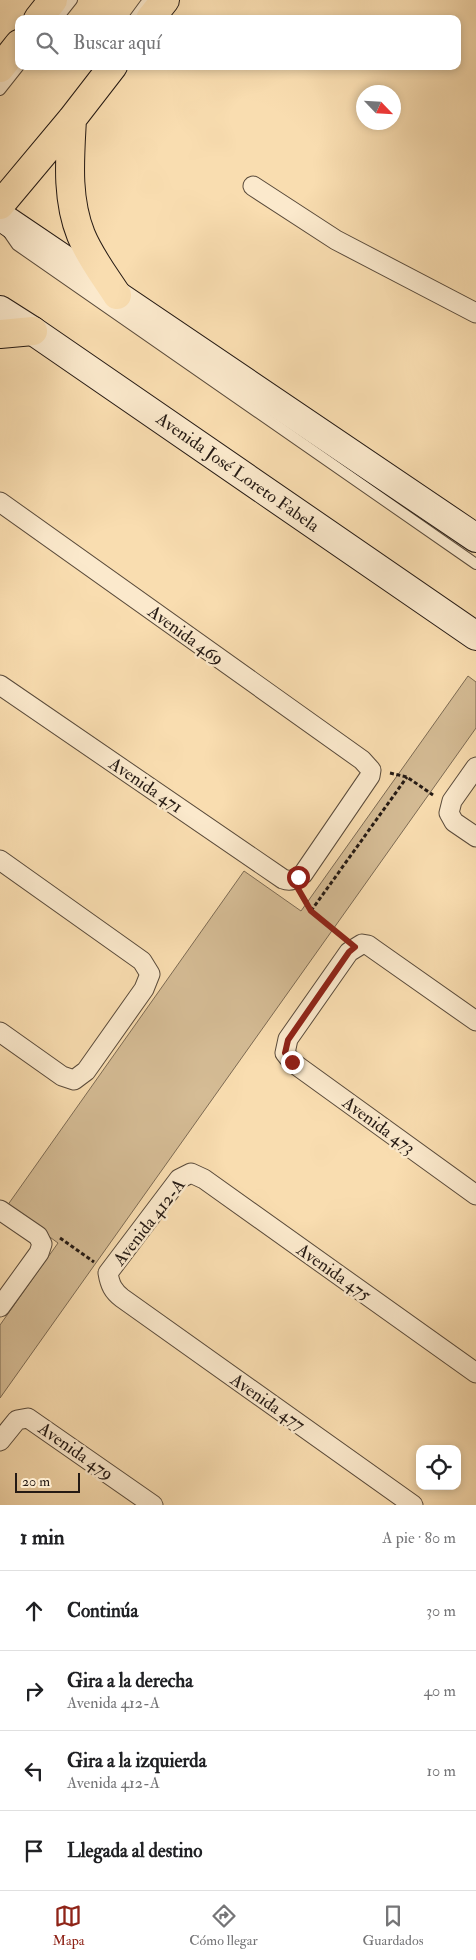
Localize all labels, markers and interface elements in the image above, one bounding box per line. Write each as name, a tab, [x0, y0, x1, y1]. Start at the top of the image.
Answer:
search box	[15, 15, 461, 70]
icon: search	[33, 29, 61, 57]
text: Buscar aquí	[73, 31, 161, 55]
north arrow	[356, 85, 401, 130]
street label: Avenida José Loreto Fabela	[151, 407, 324, 538]
street label: Avenida 469	[142, 600, 228, 671]
street label: Avenida 471	[104, 752, 187, 818]
route start	[287, 866, 310, 889]
route end	[281, 1051, 304, 1074]
street label: Avenida 473	[337, 1091, 420, 1160]
street label: Avenida 412-A	[108, 1174, 191, 1271]
street label: Avenida 475	[291, 1238, 375, 1306]
street label: Avenida 477	[225, 1368, 310, 1436]
street label: Avenida 479	[33, 1416, 118, 1486]
map controls	[416, 1445, 461, 1490]
button: locate	[416, 1445, 461, 1490]
scale bar	[15, 1470, 80, 1493]
text: 20 m	[22, 1473, 50, 1490]
text: 1 min	[20, 1524, 65, 1551]
text: A pie · 80 m	[382, 1528, 456, 1548]
icon: ahead	[20, 1597, 48, 1625]
text: Continúa	[67, 1599, 138, 1623]
text: 30 m	[426, 1601, 456, 1621]
text: Gira a la derecha	[67, 1669, 193, 1693]
icon: right	[20, 1677, 48, 1705]
text: 40 m	[423, 1681, 456, 1701]
text: Avenida 412-A	[67, 1693, 160, 1713]
text: Gira a la izquierda	[67, 1749, 206, 1773]
icon: left	[20, 1757, 48, 1785]
text: 10 m	[426, 1761, 456, 1781]
text: Avenida 412-A	[67, 1773, 160, 1793]
icon: arrive	[20, 1837, 48, 1865]
text: Llegada al destino	[67, 1839, 202, 1863]
tab: Mapa	[52, 1902, 84, 1949]
tab: Cómo llegar	[189, 1902, 258, 1949]
tab: Guardados	[363, 1902, 424, 1949]

